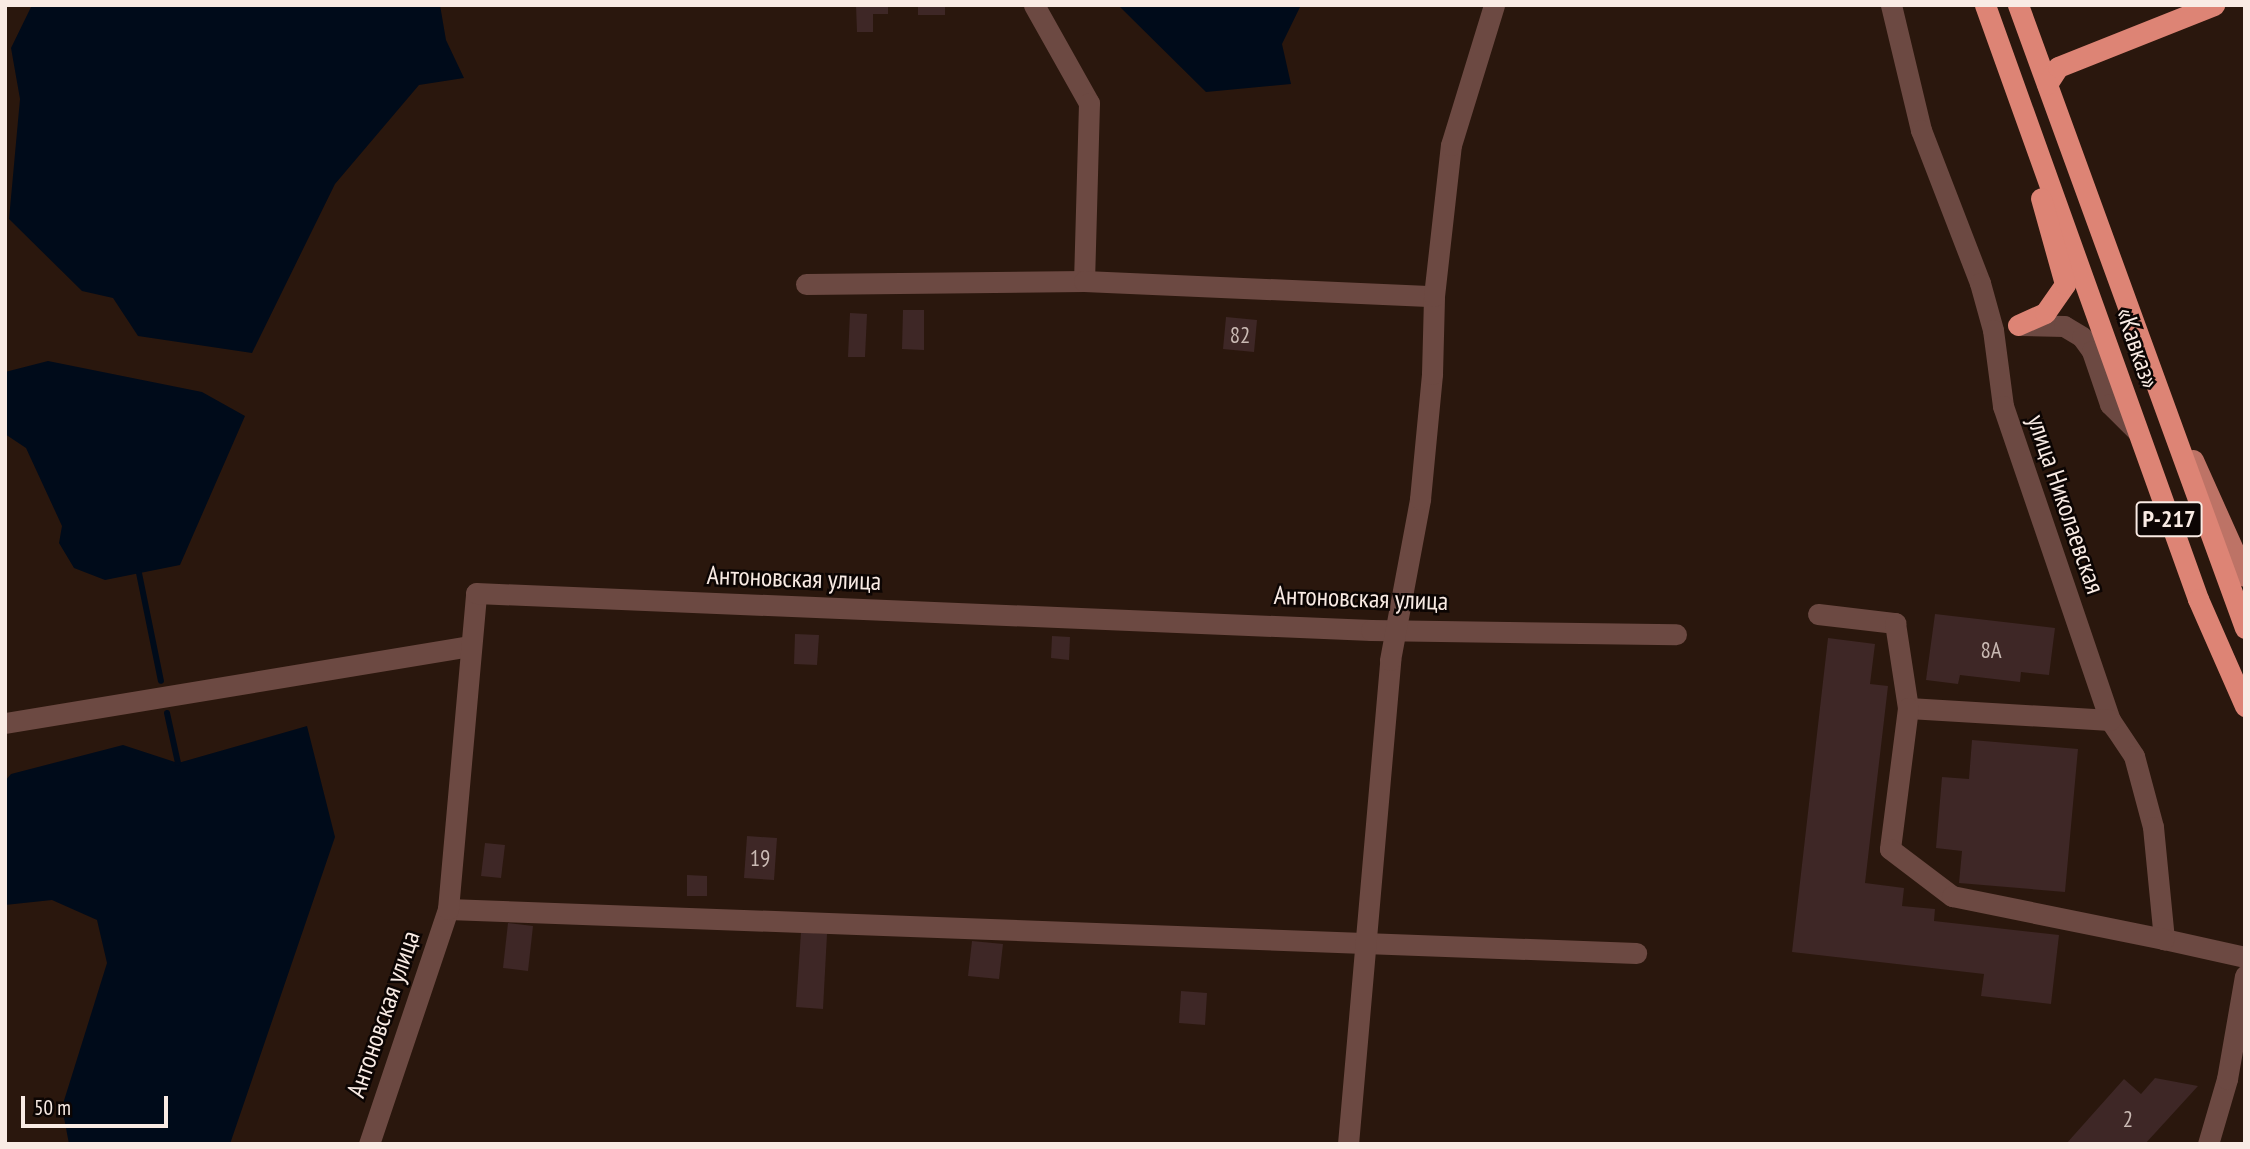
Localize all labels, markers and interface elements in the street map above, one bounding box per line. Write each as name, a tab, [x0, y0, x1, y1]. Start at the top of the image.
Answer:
street label: «Кавказ»	[2110, 304, 2166, 392]
house number: 82	[1230, 321, 1250, 349]
street label: улица Николаевская	[2021, 410, 2111, 598]
road number: Р-217	[2134, 498, 2204, 540]
street label: Антоновская улица	[706, 559, 882, 597]
street label: Антоновская улица	[1273, 579, 1449, 617]
house number: 8А	[1980, 636, 2002, 664]
house number: 19	[750, 844, 770, 872]
street label: Антоновская улица	[340, 926, 426, 1102]
scale bar	[24, 1082, 172, 1126]
text: 50 m	[34, 1094, 71, 1121]
house number: 2	[2123, 1105, 2133, 1133]

